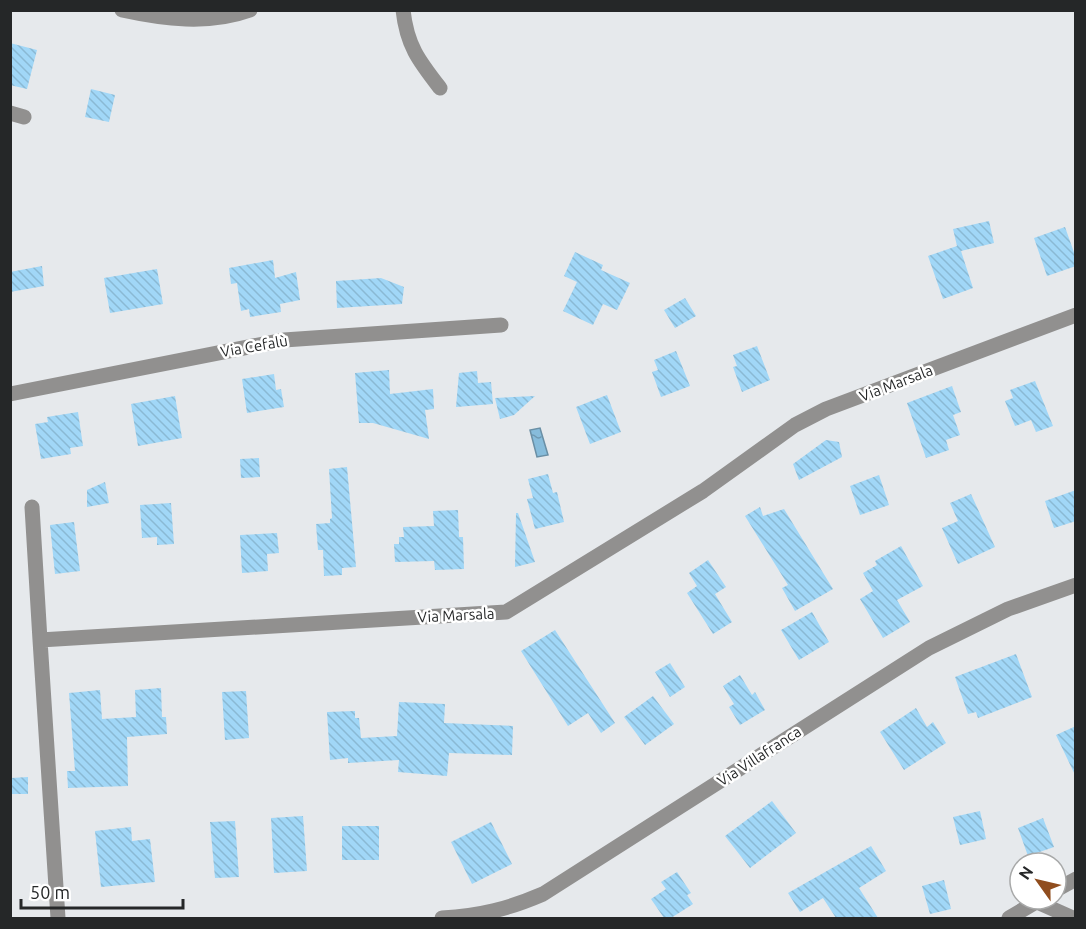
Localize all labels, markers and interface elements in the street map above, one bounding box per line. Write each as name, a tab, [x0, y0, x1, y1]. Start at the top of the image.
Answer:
street label: Via Cefalù	[219, 332, 289, 360]
street label: Via Marsala	[857, 361, 935, 405]
street label: Via Marsala	[417, 604, 495, 626]
street label: Via Villafranca	[714, 723, 804, 789]
north arrow	[1008, 851, 1068, 911]
text: N	[1015, 863, 1036, 883]
scale bar	[21, 872, 183, 910]
text: 50 m	[30, 882, 70, 902]

